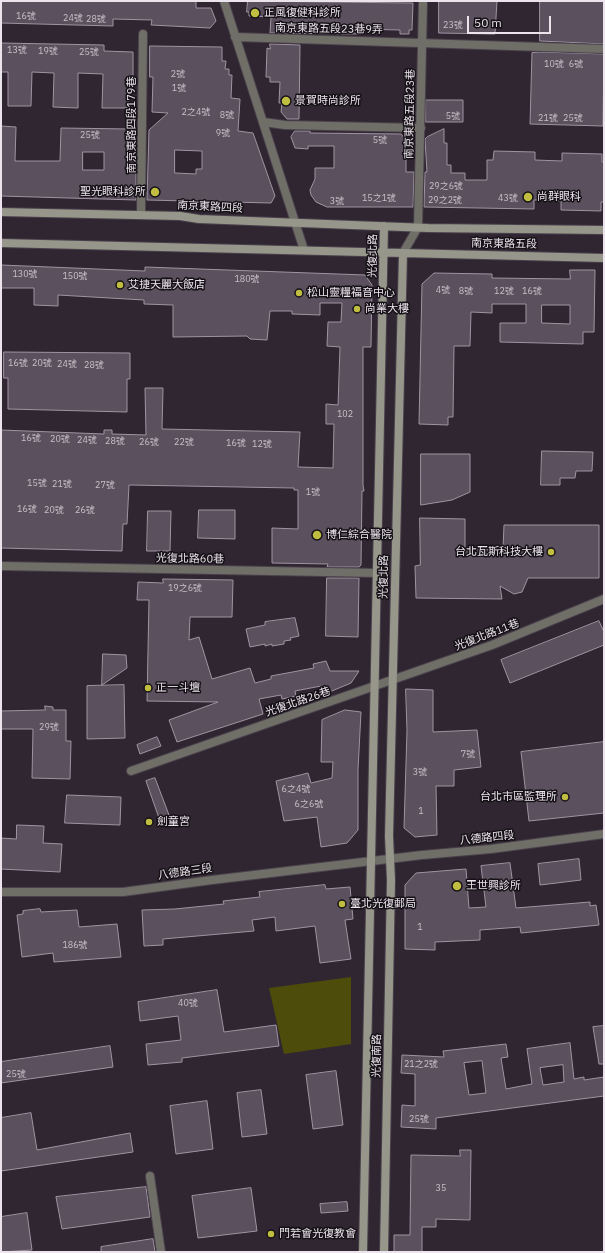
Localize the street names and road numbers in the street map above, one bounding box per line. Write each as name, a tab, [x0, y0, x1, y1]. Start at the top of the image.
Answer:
street label: 南京東路五段23巷9弄	[275, 21, 383, 37]
street label: 南京東路五段23巷	[403, 69, 417, 159]
street label: 南京東路四段179巷	[125, 77, 139, 173]
street label: 南京東路四段	[177, 199, 243, 215]
street label: 光復北路	[366, 234, 380, 278]
street label: 南京東路五段	[471, 237, 537, 251]
street label: 光復北路60巷	[156, 552, 224, 566]
street label: 光復北路	[377, 555, 391, 599]
street label: 光復北路11巷	[453, 617, 521, 653]
street label: 光復北路26巷	[264, 685, 332, 719]
street label: 八德路四段	[459, 829, 515, 847]
street label: 八德路三段	[157, 862, 213, 882]
street label: 光復南路	[370, 1034, 384, 1078]

